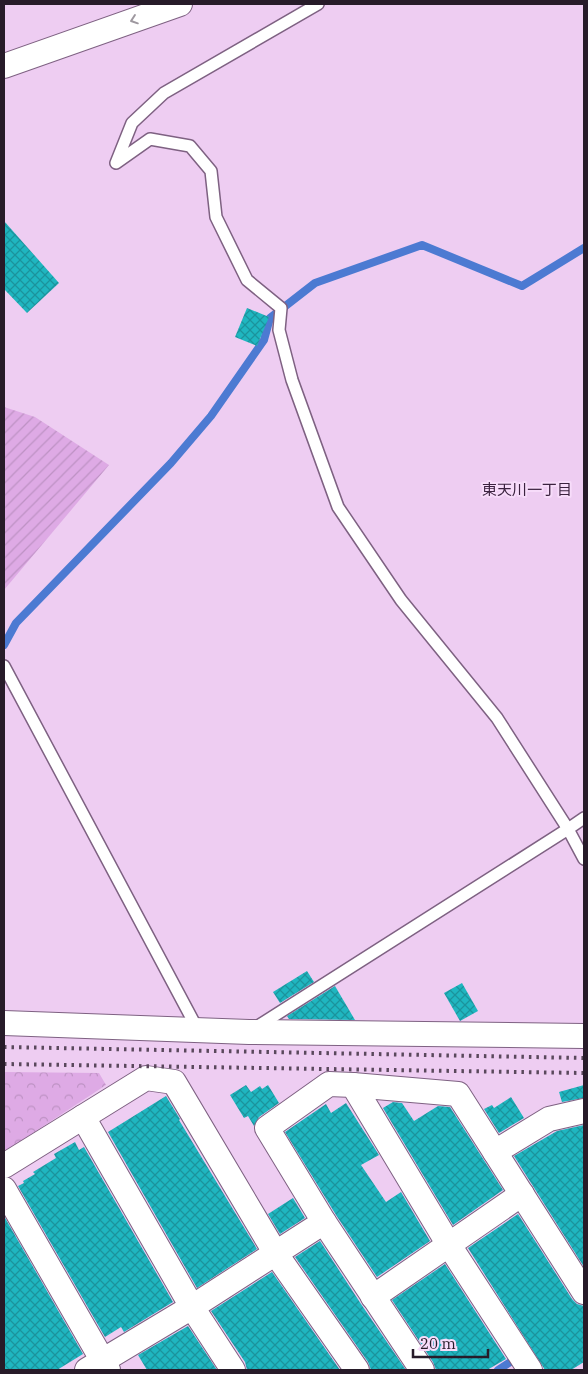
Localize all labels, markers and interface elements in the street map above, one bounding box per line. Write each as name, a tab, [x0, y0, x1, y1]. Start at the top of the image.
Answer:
one-way arrow	[130, 14, 139, 24]
district label: 東天川一丁目	[482, 480, 572, 499]
scale bar	[413, 1326, 488, 1358]
text: 20 m	[420, 1334, 456, 1353]

